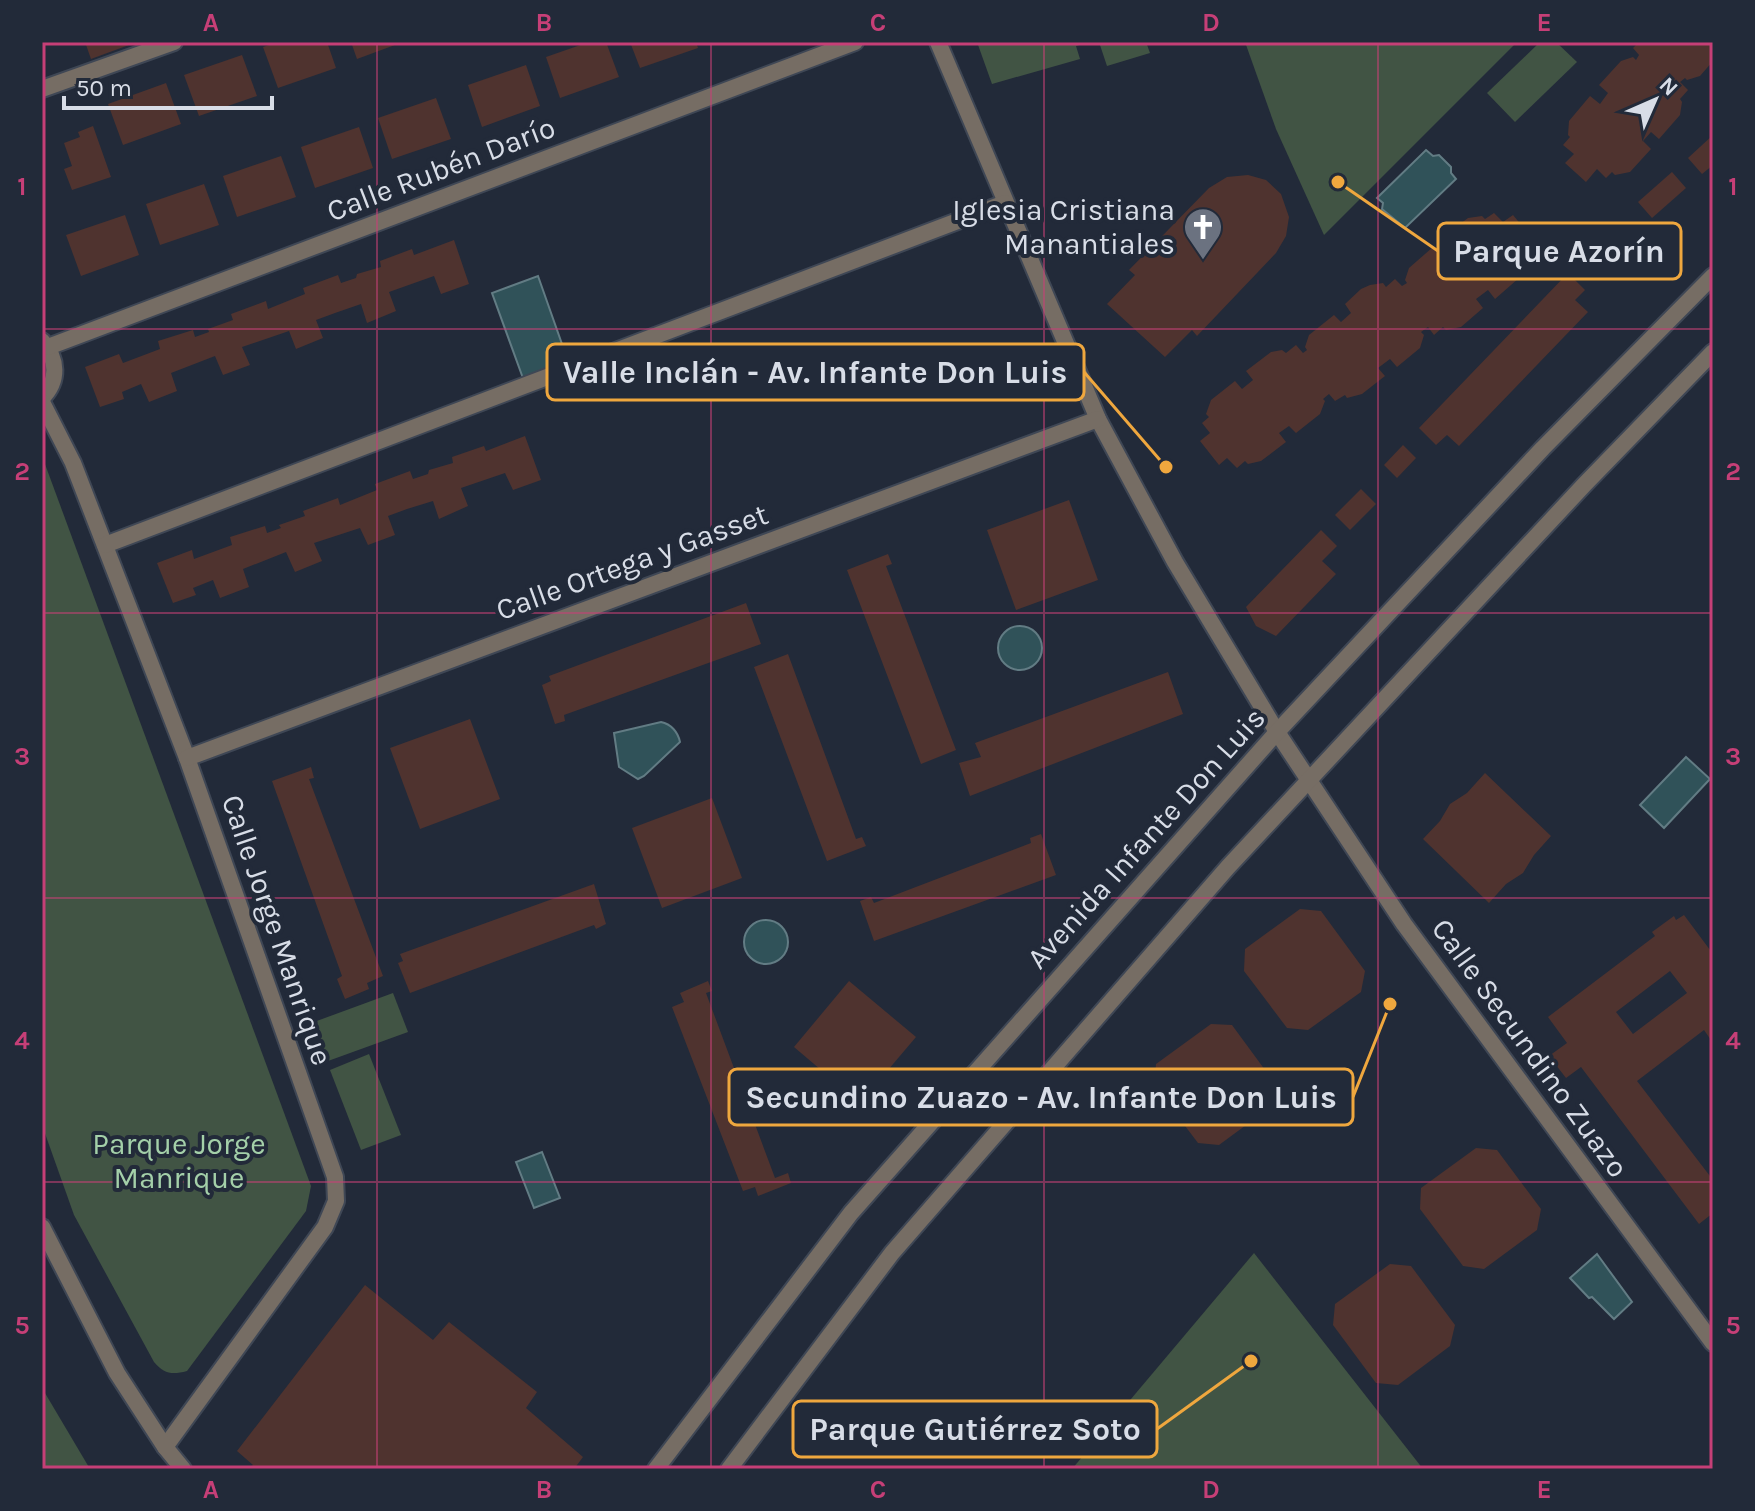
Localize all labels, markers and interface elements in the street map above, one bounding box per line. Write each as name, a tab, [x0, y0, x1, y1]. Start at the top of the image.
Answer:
text: A	[203, 7, 219, 38]
text: B	[536, 7, 552, 38]
text: C	[870, 7, 886, 38]
text: D	[1202, 7, 1220, 38]
text: E	[1536, 7, 1552, 38]
scale bar	[64, 60, 272, 110]
north arrow	[1615, 60, 1695, 140]
text: N	[1654, 72, 1683, 101]
text: 50 m	[76, 74, 132, 102]
street label: Calle Rubén Darío	[322, 109, 560, 229]
text: 1	[17, 171, 27, 202]
text: 1	[1728, 171, 1738, 202]
place label: Iglesia Cristiana Manantiales	[952, 192, 1175, 262]
church icon: Iglesia Cristiana Manantiales	[1182, 206, 1224, 261]
callout: Parque Azorín	[1438, 223, 1681, 279]
text: Parque Azorín	[1453, 233, 1665, 270]
callout: Valle Inclán - Av. Infante Don Luis	[547, 344, 1084, 400]
text: Valle Inclán - Av. Infante Don Luis	[563, 354, 1067, 391]
text: 2	[14, 456, 30, 487]
text: 2	[1725, 456, 1741, 487]
street label: Calle Ortega y Gasset	[491, 496, 773, 628]
street label: Avenida Infante Don Luis	[1019, 700, 1273, 976]
text: 3	[14, 741, 30, 772]
text: 3	[1725, 741, 1741, 772]
street label: Calle Jorge Manrique	[214, 790, 340, 1070]
street label: Calle Secundino Zuazo	[1424, 912, 1636, 1184]
text: 4	[14, 1025, 30, 1056]
text: 4	[1725, 1025, 1741, 1056]
callout: Secundino Zuazo - Av. Infante Don Luis	[729, 1069, 1353, 1125]
text: Secundino Zuazo - Av. Infante Don Luis	[745, 1079, 1337, 1116]
park label: Parque Jorge Manrique	[92, 1126, 266, 1196]
text: 5	[14, 1310, 30, 1341]
text: 5	[1725, 1310, 1741, 1341]
callout: Parque Gutiérrez Soto	[793, 1401, 1157, 1457]
text: Parque Gutiérrez Soto	[809, 1411, 1141, 1448]
text: A	[203, 1474, 219, 1505]
text: B	[536, 1474, 552, 1505]
text: C	[870, 1474, 886, 1505]
text: D	[1202, 1474, 1220, 1505]
text: E	[1536, 1474, 1552, 1505]

